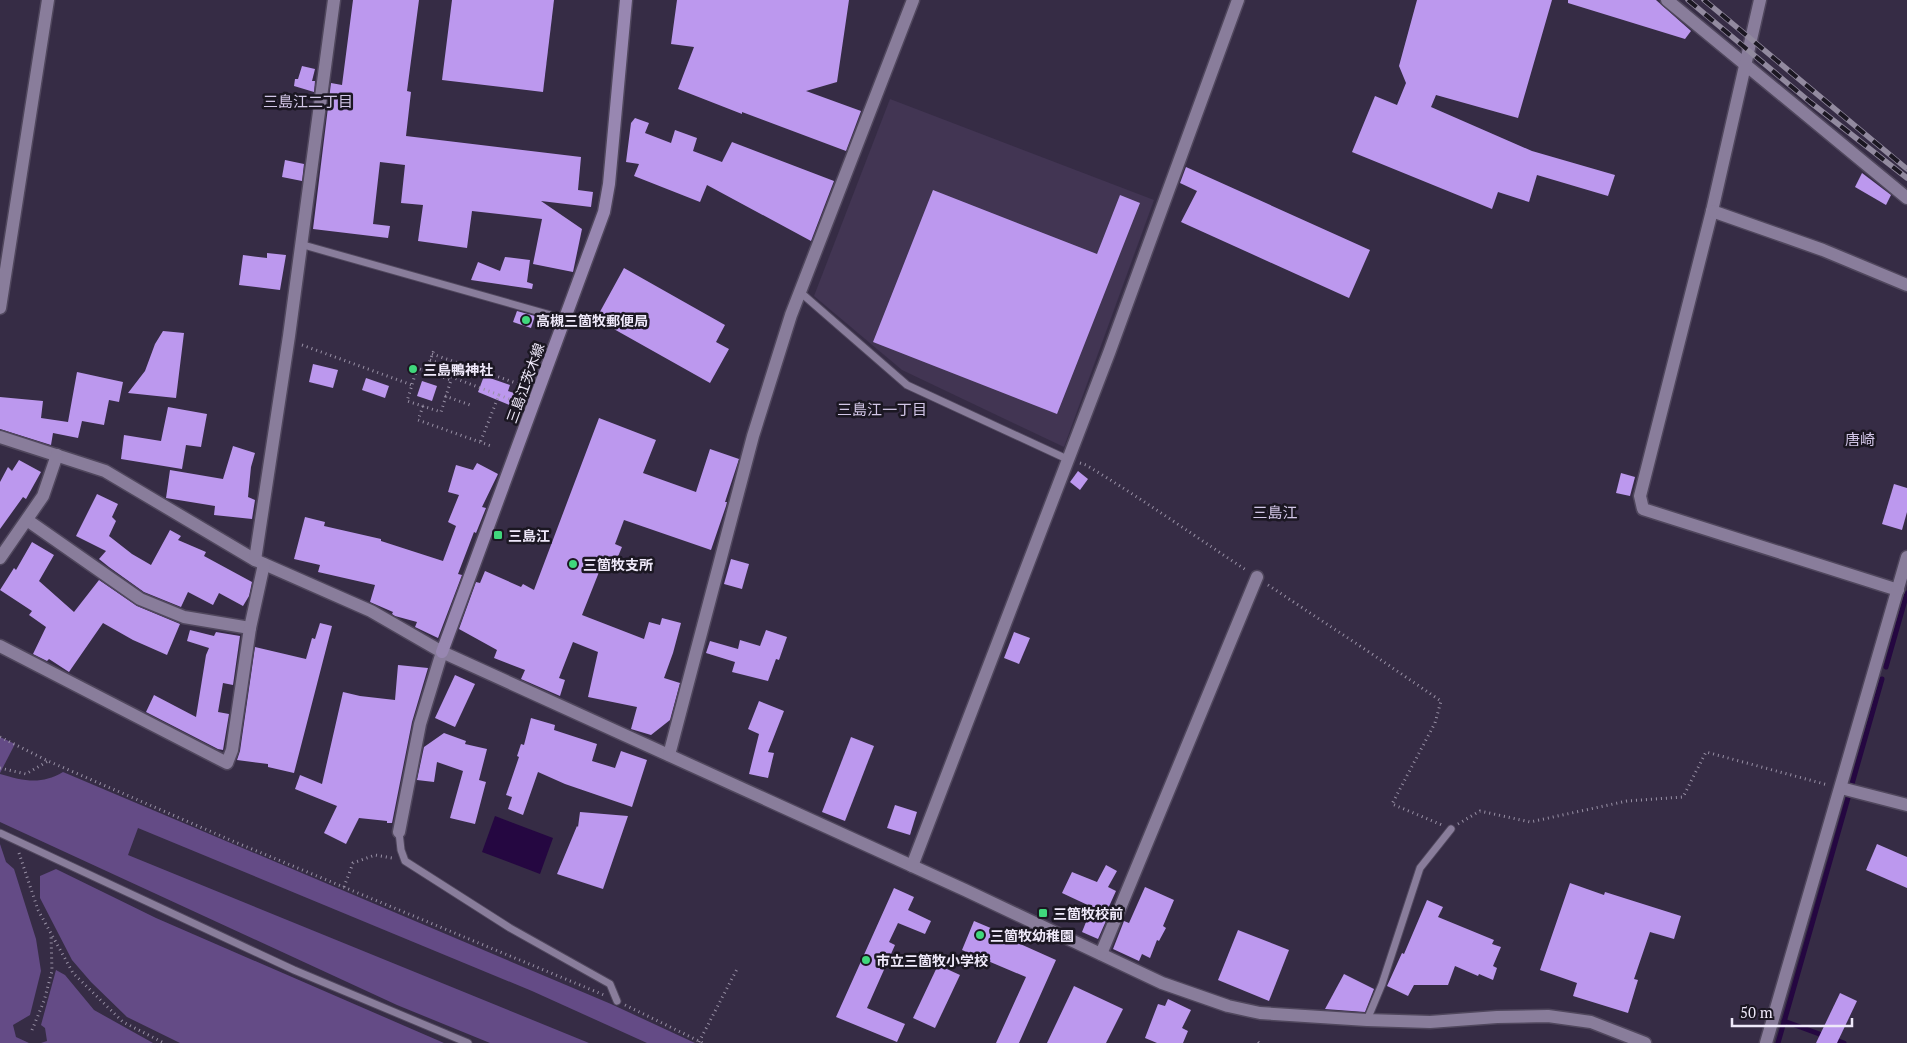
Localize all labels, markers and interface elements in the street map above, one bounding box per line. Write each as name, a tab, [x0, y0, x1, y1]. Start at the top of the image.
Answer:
district label: 三島江二丁目	[263, 91, 353, 111]
place label: 高槻三箇牧郵便局	[536, 311, 648, 330]
marker: 高槻三箇牧郵便局	[520, 314, 532, 326]
street label: 三島江茨木線	[502, 340, 548, 426]
place label: 三島鴨神社	[423, 360, 493, 379]
marker: 三島鴨神社	[407, 363, 419, 375]
district label: 三島江一丁目	[837, 399, 927, 419]
district label: 唐崎	[1845, 429, 1875, 449]
district label: 三島江	[1252, 502, 1298, 522]
place label: 三島江	[508, 526, 550, 545]
marker: 三島江	[492, 529, 504, 541]
place label: 三箇牧支所	[583, 555, 653, 574]
marker: 三箇牧支所	[567, 558, 579, 570]
place label: 三箇牧校前	[1053, 904, 1123, 923]
marker: 三箇牧校前	[1037, 907, 1049, 919]
place label: 三箇牧幼稚園	[990, 926, 1074, 945]
marker: 三箇牧幼稚園	[974, 929, 986, 941]
place label: 市立三箇牧小学校	[876, 951, 988, 970]
marker: 市立三箇牧小学校	[860, 954, 872, 966]
scale bar	[1732, 996, 1852, 1028]
text: 50 m	[1740, 1002, 1773, 1022]

